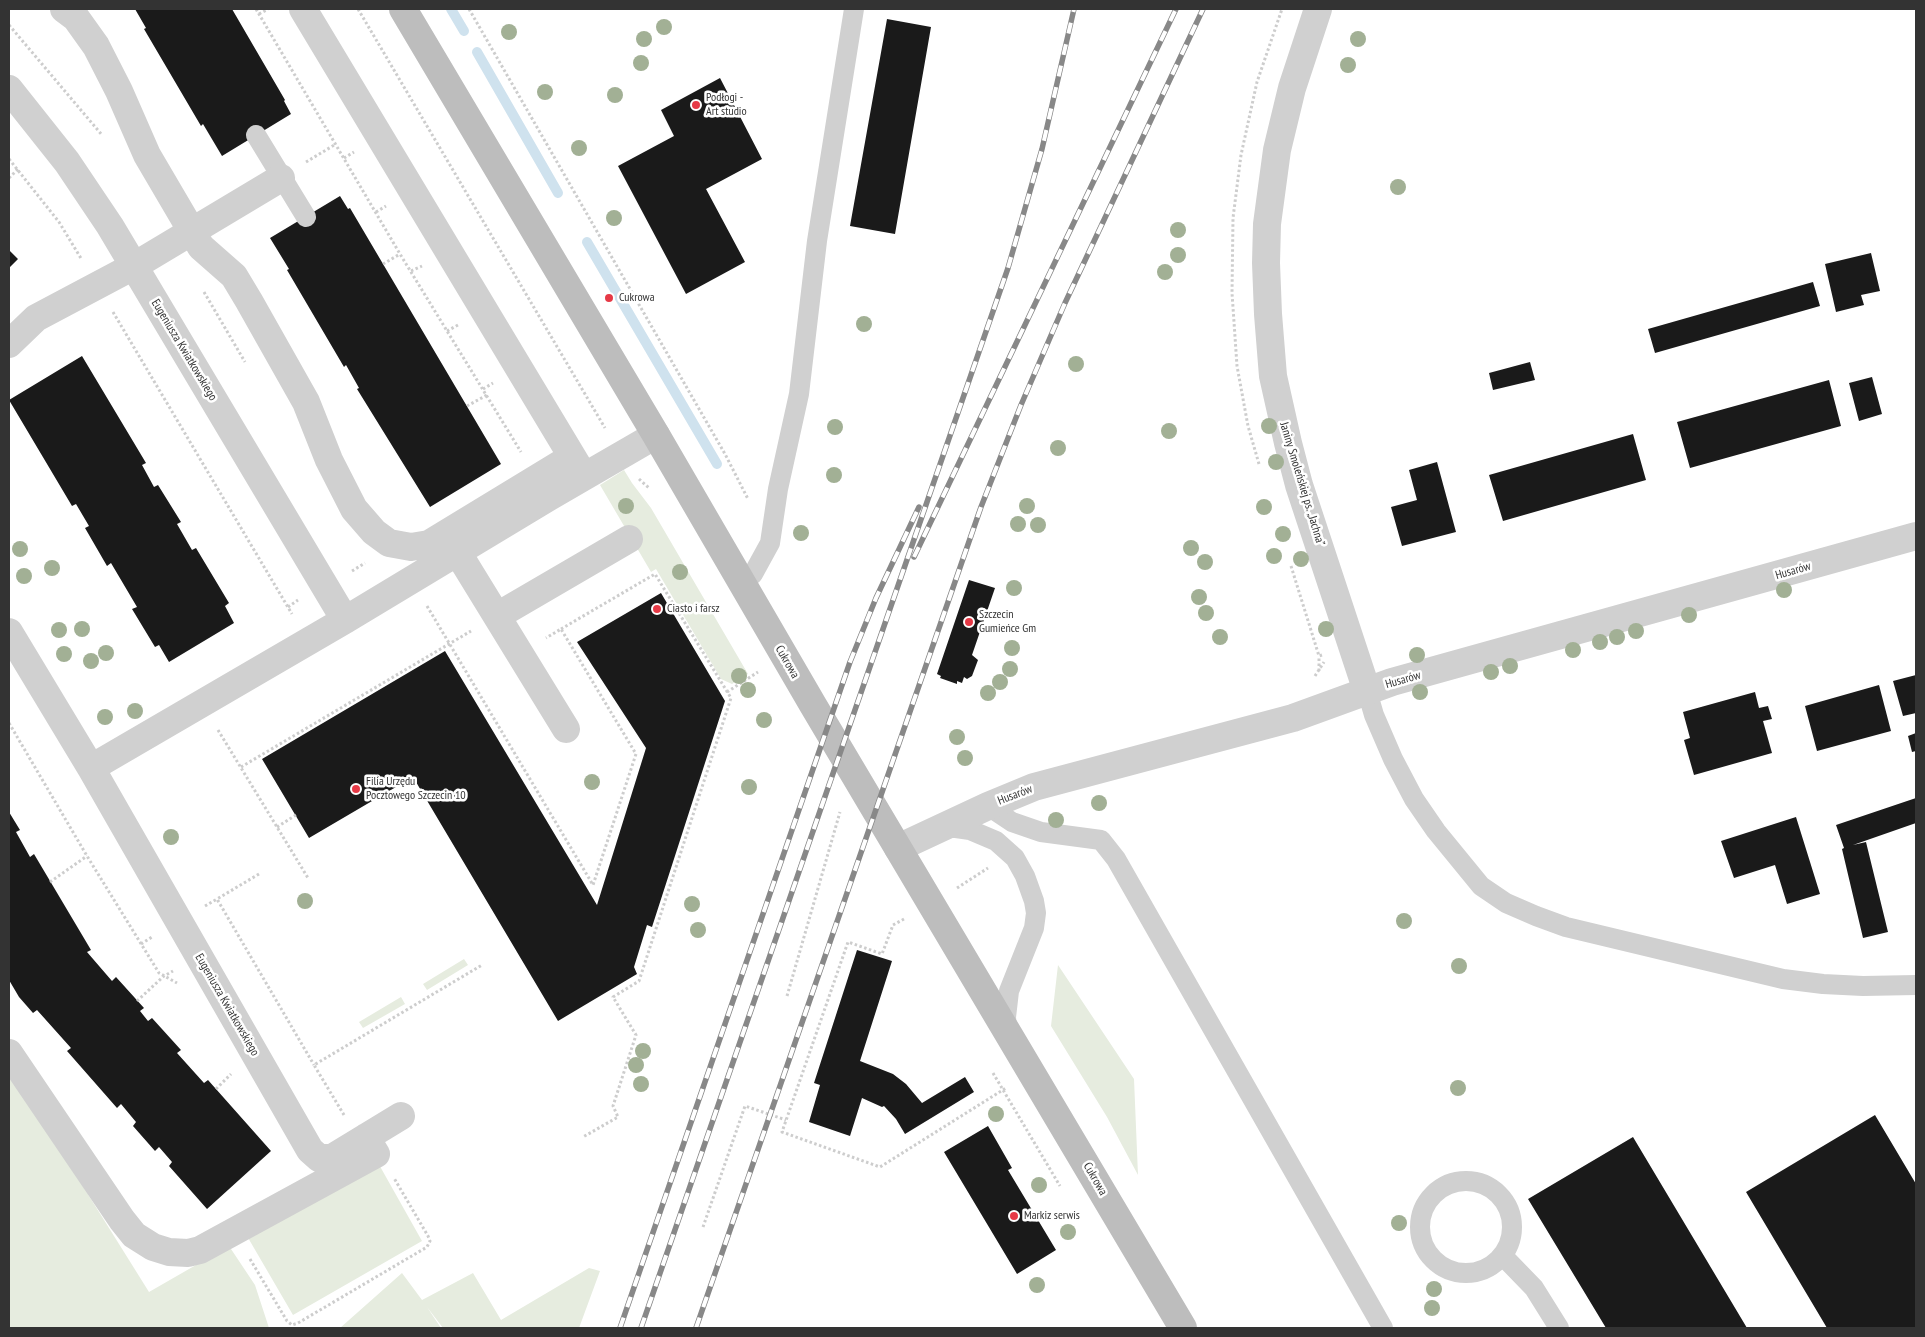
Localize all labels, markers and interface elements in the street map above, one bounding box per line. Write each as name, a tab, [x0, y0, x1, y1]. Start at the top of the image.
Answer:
place label: Podłogi - Art studio	[706, 91, 747, 119]
marker: Podłogi - Art studio	[690, 99, 702, 111]
place label: Cukrowa	[619, 291, 654, 305]
marker: Cukrowa	[603, 292, 615, 304]
street label: Eugeniusza Kwiatkowskiego	[148, 297, 220, 403]
street label: Janiny Smoleńskiej ps. „Jachna”	[1276, 420, 1328, 548]
street label: Husarów	[1774, 559, 1812, 583]
place label: Ciasto i farsz	[667, 602, 720, 616]
marker: Ciasto i farsz	[651, 603, 663, 615]
place label: Szczecin Gumieńce Gm	[979, 608, 1036, 636]
marker: Szczecin Gumieńce Gm	[963, 616, 975, 628]
street label: Cukrowa	[772, 643, 802, 681]
street label: Husarów	[1384, 668, 1422, 692]
place label: Filia Urzędu Pocztowego Szczecin 10	[366, 775, 466, 803]
street label: Husarów	[996, 782, 1034, 808]
marker: Filia Urzędu Pocztowego Szczecin 10	[350, 783, 362, 795]
street label: Eugeniusza Kwiatkowskiego	[192, 951, 262, 1059]
street label: Cukrowa	[1080, 1160, 1110, 1198]
place label: Markiz serwis	[1024, 1209, 1080, 1223]
marker: Markiz serwis	[1008, 1210, 1020, 1222]

